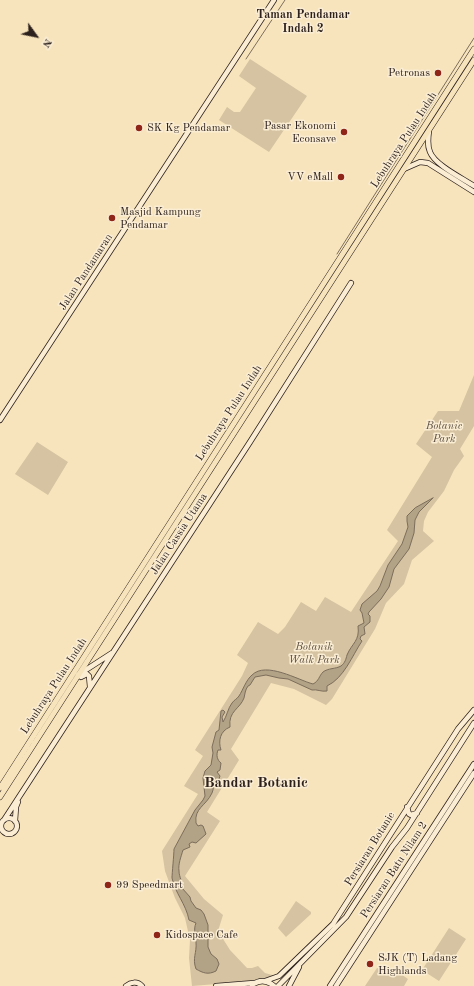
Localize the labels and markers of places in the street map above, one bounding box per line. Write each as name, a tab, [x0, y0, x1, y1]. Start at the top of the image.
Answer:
place label: Petronas	[388, 66, 430, 80]
marker: Petronas	[433, 68, 443, 78]
place label: Pasar Ekonomi Econsave	[264, 119, 336, 145]
place label: SK Kg Pendamar	[147, 121, 230, 135]
marker: SK Kg Pendamar	[134, 123, 144, 133]
marker: Pasar Ekonomi Econsave	[339, 127, 349, 137]
place label: VV eMall	[287, 170, 333, 184]
marker: VV eMall	[336, 172, 346, 182]
place label: Masjid Kampung Pendamar	[120, 205, 201, 231]
marker: Masjid Kampung Pendamar	[107, 213, 117, 223]
place label: 99 Speedmart	[116, 878, 183, 892]
marker: 99 Speedmart	[103, 880, 113, 890]
place label: Kidospace Cafe	[165, 928, 238, 942]
marker: Kidospace Cafe	[152, 930, 162, 940]
place label: SJK (T) Ladang Highlands	[378, 951, 457, 977]
marker: SJK (T) Ladang Highlands	[365, 959, 375, 969]

